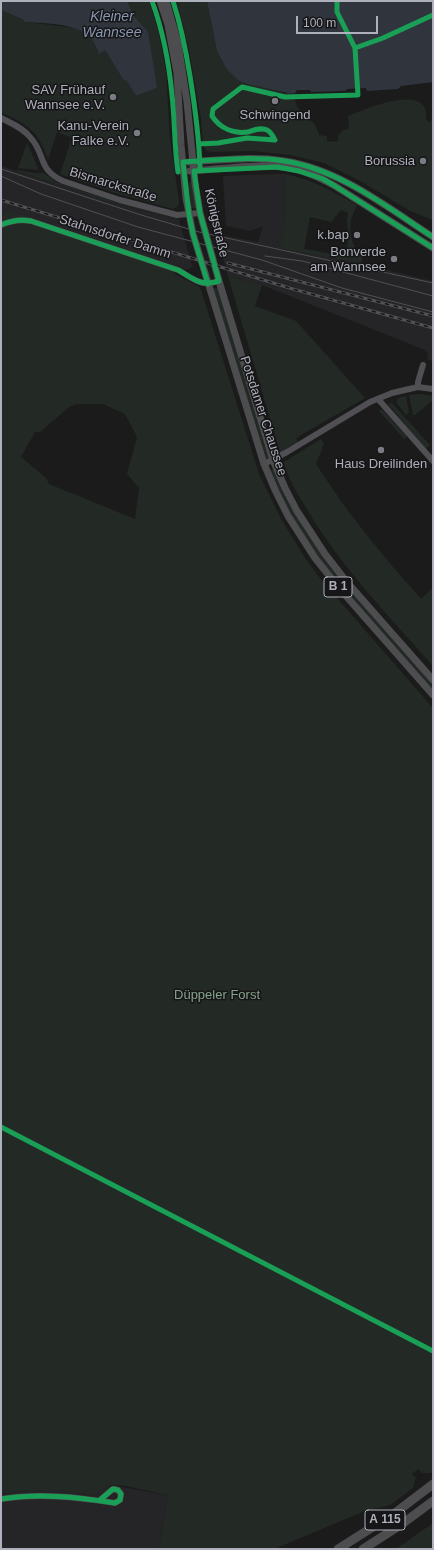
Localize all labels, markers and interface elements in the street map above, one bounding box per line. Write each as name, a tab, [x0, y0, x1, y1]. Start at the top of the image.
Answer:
scale bar	[298, 8, 380, 34]
water label: Kleiner Wannsee	[83, 9, 141, 42]
text: 100 m	[303, 16, 336, 30]
place label: SAV Frühauf Wannsee e.V.	[25, 82, 105, 113]
marker: SAV Frühauf Wannsee e.V.	[108, 92, 118, 102]
marker: Schwingend	[270, 96, 280, 106]
place label: Schwingend	[240, 107, 310, 123]
place label: Kanu-Verein Falke e.V.	[57, 118, 129, 149]
marker: Kanu-Verein Falke e.V.	[132, 128, 142, 138]
place label: Borussia	[364, 153, 415, 169]
marker: Borussia	[418, 156, 428, 166]
street label: Bismarckstraße	[68, 164, 158, 206]
street label: Königstraße	[201, 187, 231, 259]
street label: Stahnsdorfer Damm	[57, 212, 173, 262]
place label: k.bap	[317, 227, 349, 243]
marker: k.bap	[352, 230, 362, 240]
place label: Bonverde am Wannsee	[310, 244, 386, 275]
marker: Bonverde am Wannsee	[389, 254, 399, 264]
street label: Potsdamer Chaussee	[236, 354, 290, 478]
marker: Haus Dreilinden	[376, 445, 386, 455]
place label: Haus Dreilinden	[335, 456, 427, 472]
road number: B 1	[324, 577, 352, 597]
park label: Düppeler Forst	[174, 987, 260, 1003]
road number: A 115	[365, 1510, 405, 1530]

